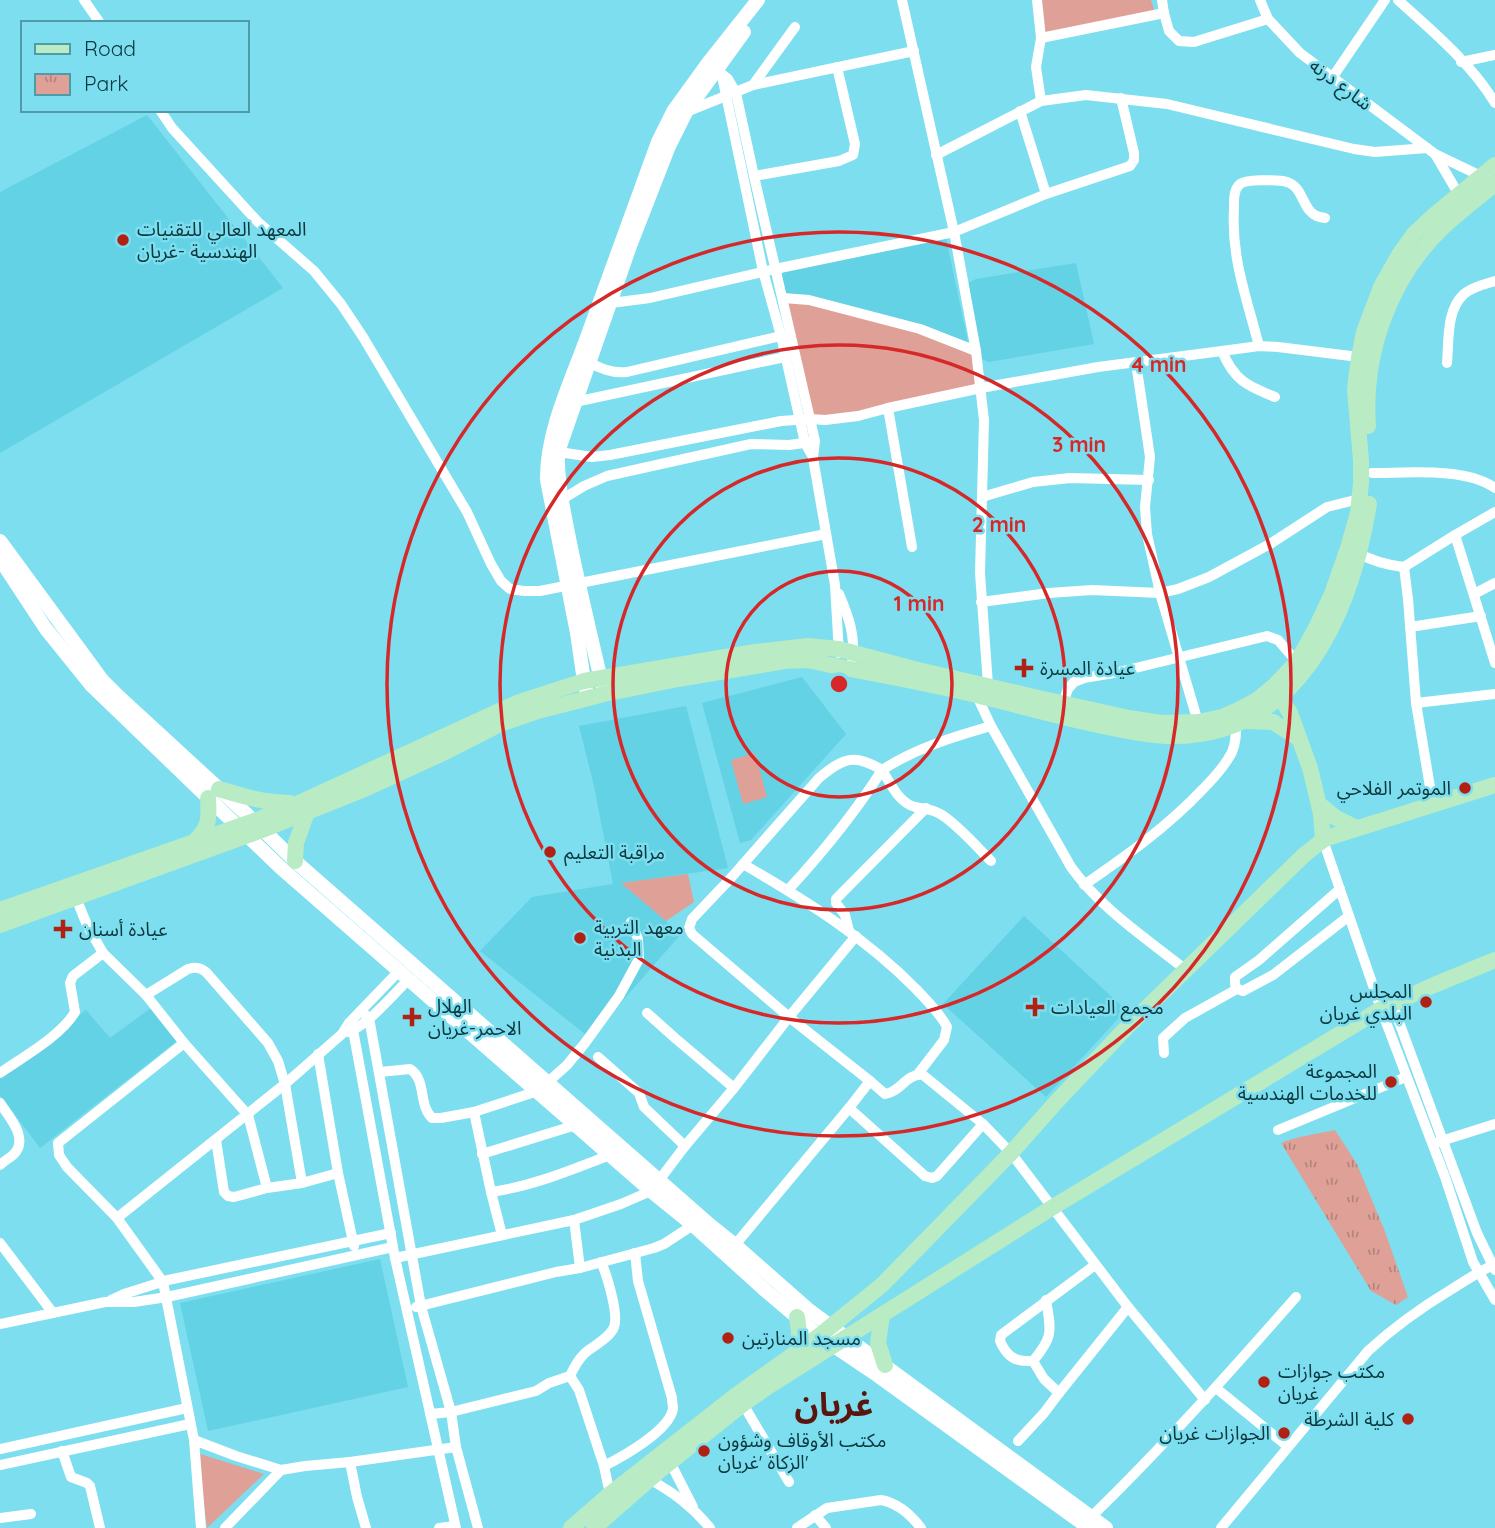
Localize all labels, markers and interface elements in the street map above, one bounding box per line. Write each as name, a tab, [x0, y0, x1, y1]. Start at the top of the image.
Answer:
legend	[21, 21, 248, 112]
text: Road	[84, 35, 136, 61]
street label: شارع درنه	[1304, 53, 1377, 117]
text: Park	[84, 70, 128, 96]
place label: المعهد العالي للتقنيات الهندسية -غريان	[137, 217, 306, 263]
marker: المعهد العالي للتقنيات الهندسية -غريان	[115, 232, 131, 248]
text: 4 min	[1131, 351, 1187, 377]
text: 3 min	[1052, 431, 1106, 457]
text: 2 min	[972, 511, 1026, 537]
text: 1 min	[894, 590, 944, 616]
place label: عيادة المسرة	[1040, 656, 1135, 680]
marker: عيادة المسرة	[1014, 658, 1034, 678]
centre of rings	[827, 672, 851, 696]
place label: الموتمر الفلاحي	[1337, 776, 1451, 803]
marker: الموتمر الفلاحي	[1457, 780, 1473, 796]
place label: مراقبة التعليم	[564, 840, 665, 867]
marker: مراقبة التعليم	[542, 844, 558, 860]
place label: معهد التربية البدنية	[594, 915, 684, 961]
place label: عيادة أسنان	[79, 917, 168, 941]
marker: عيادة أسنان	[53, 919, 73, 939]
marker: معهد التربية البدنية	[572, 930, 588, 946]
place label: المجلس البلدي غريان	[1320, 979, 1412, 1028]
place label: الهلال الاحمر-غريان	[428, 994, 521, 1040]
marker: المجلس البلدي غريان	[1418, 994, 1434, 1010]
place label: مجمع العيادات	[1051, 995, 1164, 1022]
marker: مجمع العيادات	[1025, 997, 1045, 1017]
marker: الهلال الاحمر-غريان	[402, 1007, 422, 1027]
place label: المجموعة للخدمات الهندسية	[1238, 1059, 1377, 1105]
marker: المجموعة للخدمات الهندسية	[1383, 1074, 1399, 1090]
place label: مسجد المنارتين	[742, 1326, 861, 1350]
marker: مسجد المنارتين	[720, 1330, 736, 1346]
place label: مكتب جوازات غريان	[1278, 1359, 1385, 1405]
marker: مكتب جوازات غريان	[1256, 1374, 1272, 1390]
district label: غريان	[794, 1383, 874, 1424]
place label: كلية الشرطة	[1304, 1407, 1395, 1431]
marker: كلية الشرطة	[1400, 1411, 1416, 1427]
place label: الجوازات غريان	[1159, 1421, 1270, 1445]
marker: الجوازات غريان	[1276, 1425, 1292, 1441]
place label: مكتب الأوقاف وشؤون الزكاة 'غريان'	[718, 1428, 887, 1474]
marker: مكتب الأوقاف وشؤون الزكاة 'غريان'	[696, 1443, 712, 1459]

